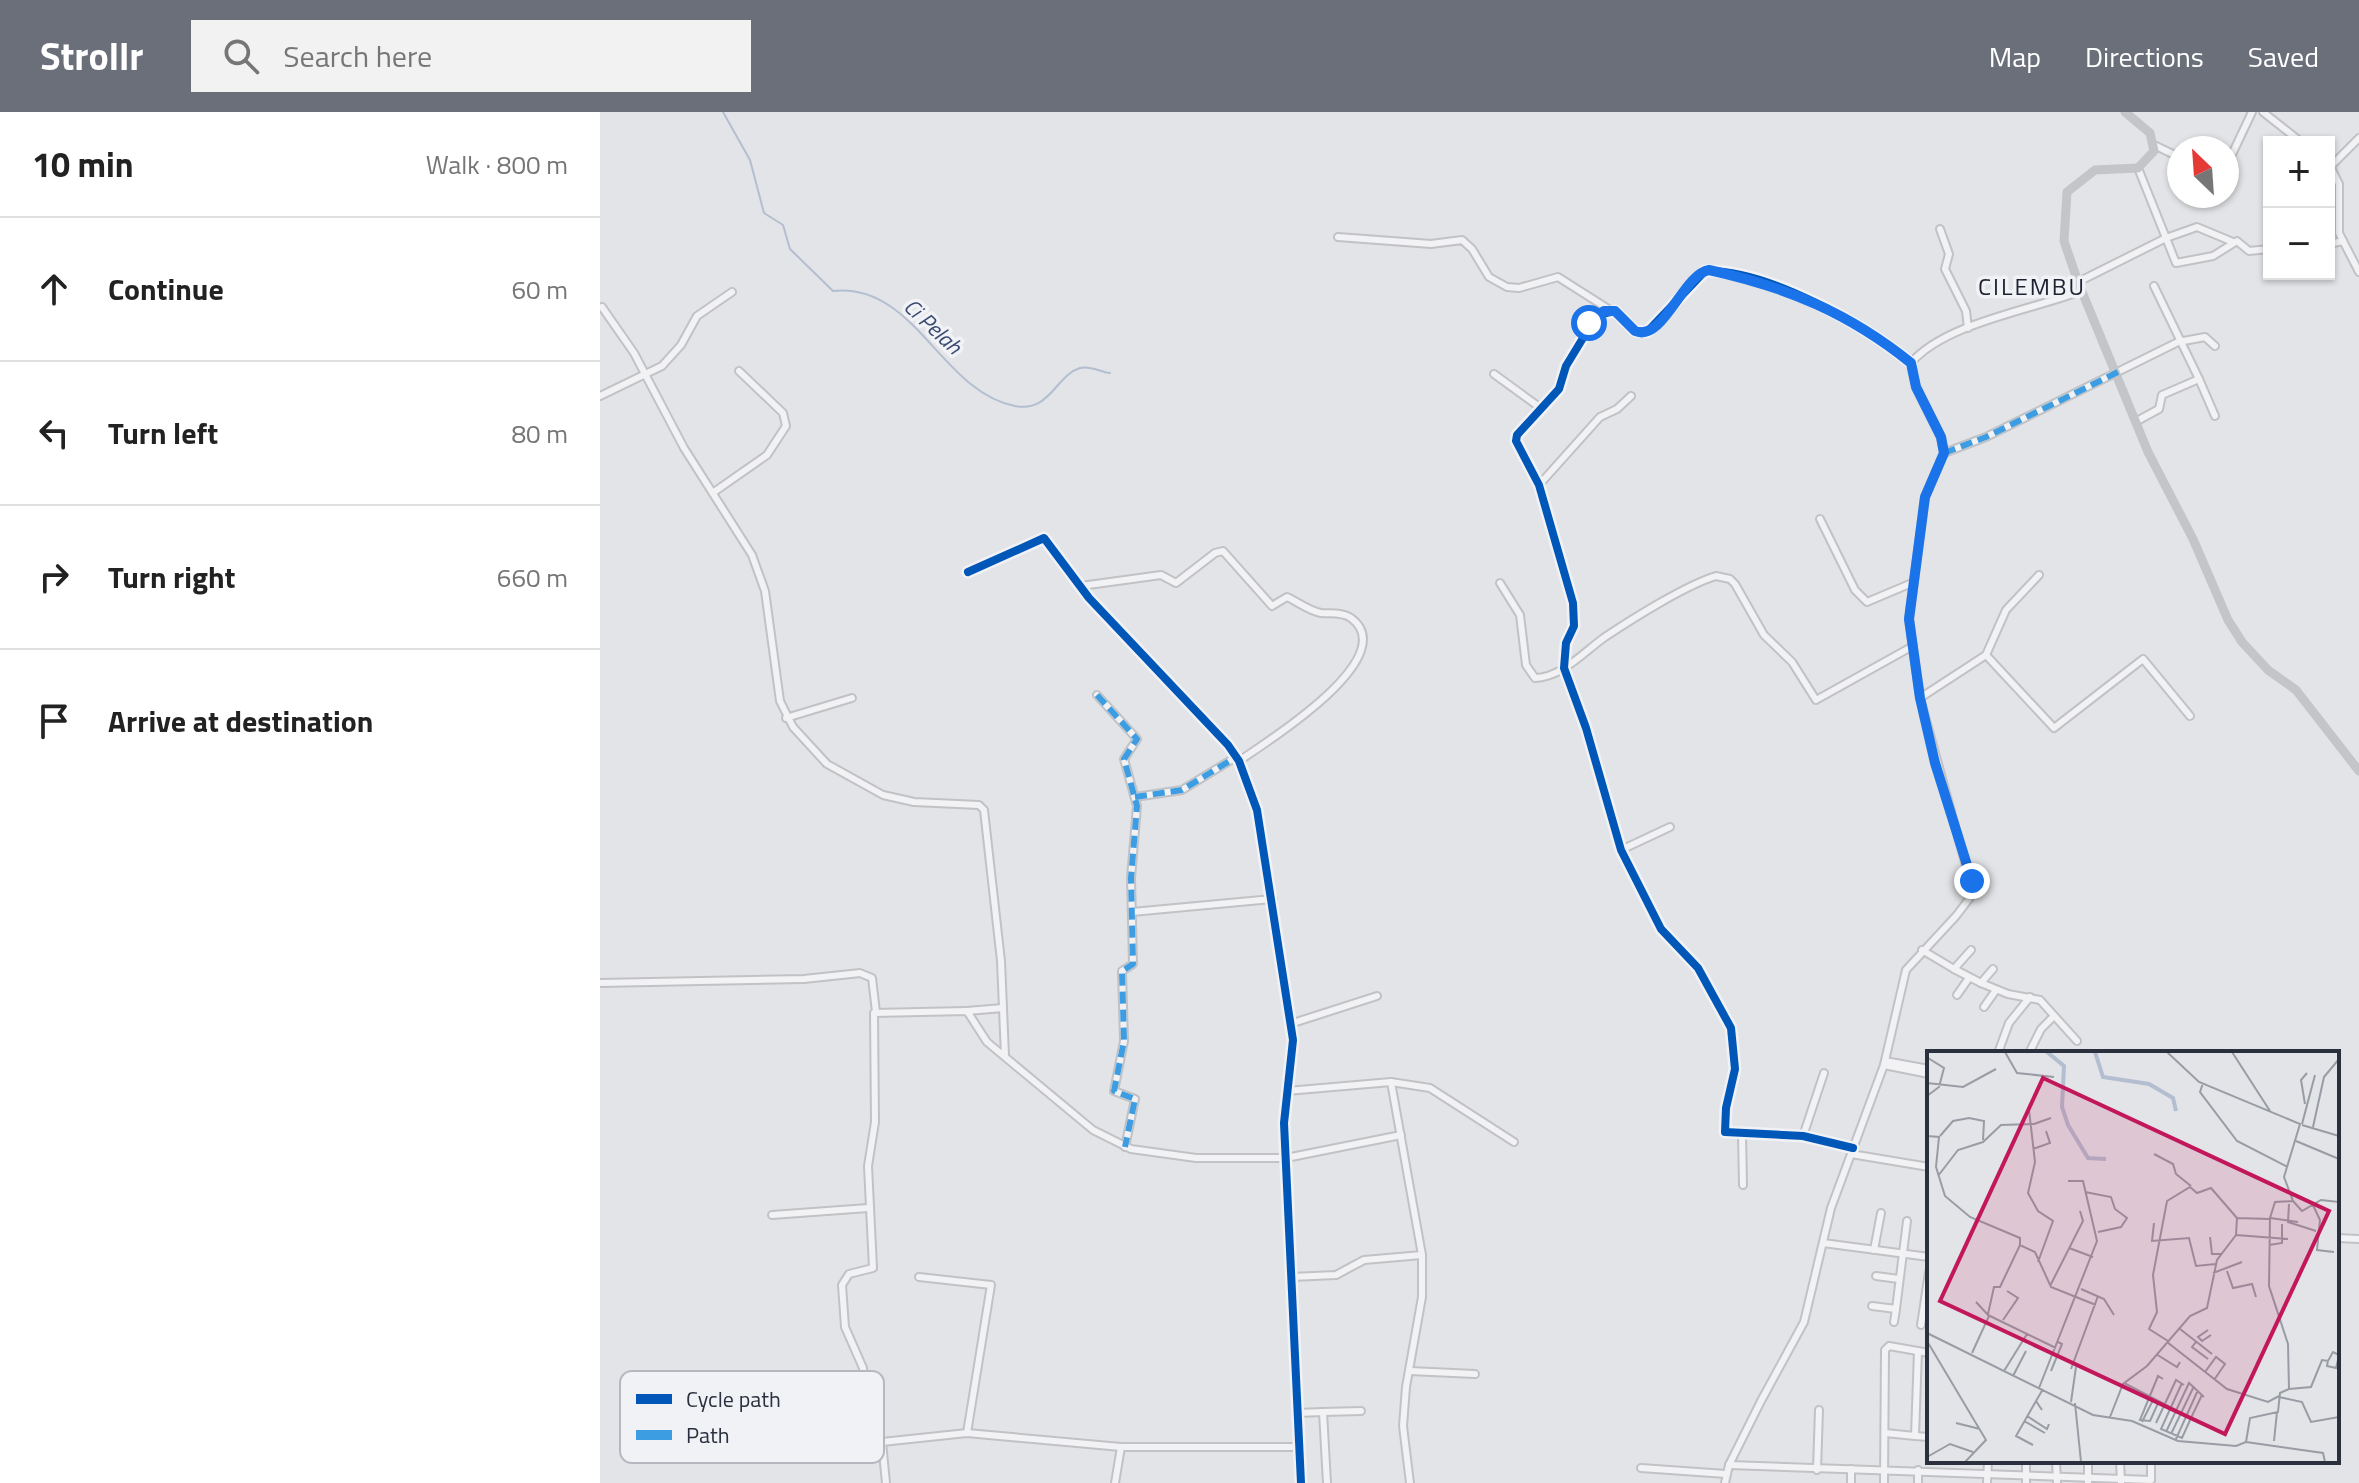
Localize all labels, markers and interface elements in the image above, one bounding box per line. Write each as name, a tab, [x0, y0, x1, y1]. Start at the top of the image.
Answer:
search box	[191, 20, 751, 92]
text: Strollr	[40, 27, 143, 85]
text: Search here	[283, 33, 432, 79]
icon: search	[219, 34, 263, 78]
text: Map	[1989, 35, 2041, 78]
text: Directions	[2085, 35, 2204, 78]
text: Saved	[2248, 35, 2319, 78]
north arrow	[2167, 136, 2239, 208]
map controls	[2263, 136, 2335, 280]
button: +	[2263, 136, 2335, 208]
text: 10 min	[32, 138, 134, 190]
text: Walk · 800 m	[426, 145, 568, 184]
button: −	[2263, 208, 2335, 280]
text: Continue	[108, 266, 224, 312]
icon: ahead	[32, 267, 76, 311]
district label: CILEMBU	[1978, 268, 2086, 304]
text: 60 m	[511, 270, 568, 309]
water label: Ci Pelah	[896, 290, 971, 363]
route start	[1571, 305, 1607, 341]
text: Turn left	[108, 410, 218, 456]
icon: left	[32, 411, 76, 455]
text: 80 m	[511, 414, 568, 453]
text: Turn right	[108, 554, 236, 600]
icon: right	[32, 555, 76, 599]
text: 660 m	[497, 558, 568, 597]
text: Arrive at destination	[108, 698, 373, 744]
icon: arrive	[32, 699, 76, 743]
route end	[1954, 863, 1990, 899]
inset map	[1927, 1051, 2339, 1463]
legend	[620, 1371, 884, 1463]
text: Cycle path	[686, 1382, 781, 1416]
text: Path	[686, 1418, 730, 1452]

